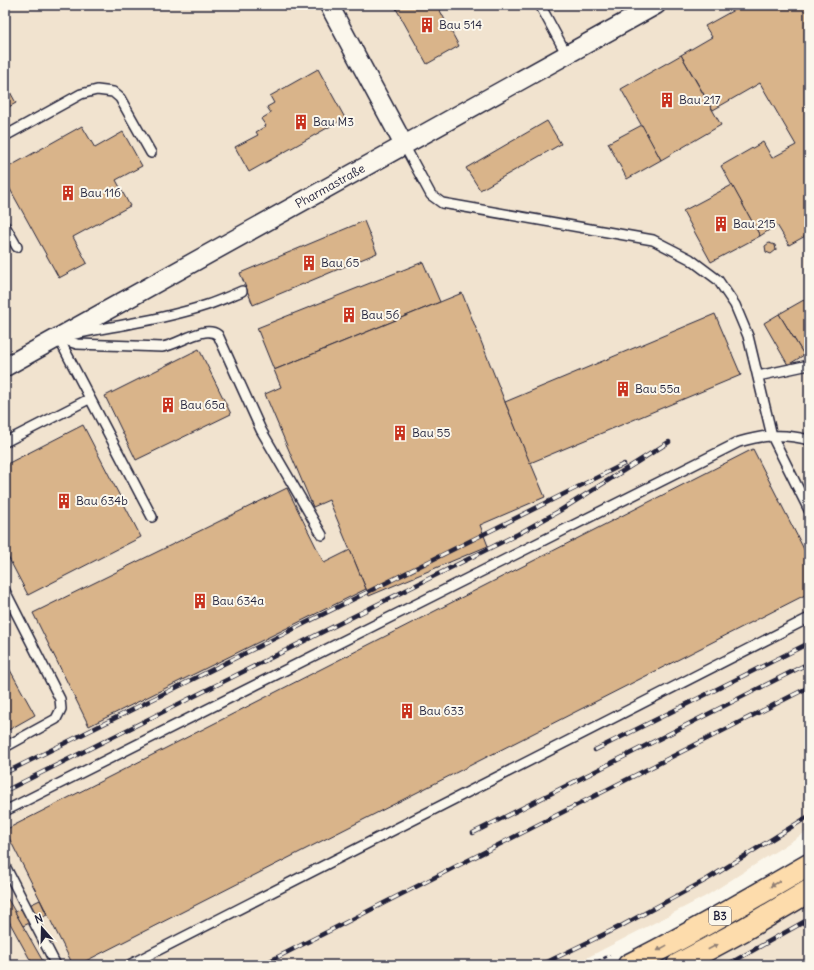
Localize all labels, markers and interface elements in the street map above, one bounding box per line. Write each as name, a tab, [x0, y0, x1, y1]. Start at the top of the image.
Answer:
building icon: Bau 514	[418, 16, 436, 34]
place label: Bau 514	[439, 17, 482, 32]
building icon: Bau 217	[658, 91, 676, 109]
place label: Bau 217	[679, 92, 721, 107]
building icon: Bau M3	[292, 113, 310, 131]
place label: Bau M3	[313, 114, 354, 129]
street label: Pharmastraße	[292, 160, 367, 211]
building icon: Bau 116	[59, 184, 77, 202]
place label: Bau 116	[80, 185, 121, 200]
building icon: Bau 215	[712, 215, 730, 233]
place label: Bau 215	[733, 216, 776, 231]
building icon: Bau 65	[300, 254, 318, 272]
place label: Bau 65	[321, 255, 359, 270]
building icon: Bau 56	[340, 306, 358, 324]
place label: Bau 56	[361, 307, 399, 322]
building icon: Bau 55a	[614, 380, 632, 398]
place label: Bau 55a	[635, 381, 680, 396]
building icon: Bau 65a	[159, 396, 177, 414]
place label: Bau 65a	[180, 397, 225, 412]
building icon: Bau 55	[391, 424, 409, 442]
place label: Bau 55	[412, 425, 450, 440]
building icon: Bau 634b	[55, 492, 73, 510]
place label: Bau 634b	[76, 493, 128, 508]
building icon: Bau 634a	[191, 592, 209, 610]
place label: Bau 634a	[212, 593, 264, 608]
building icon: Bau 633	[398, 702, 416, 720]
place label: Bau 633	[419, 703, 464, 718]
one-way arrow	[769, 881, 781, 888]
road number: B3	[709, 907, 731, 925]
north arrow	[22, 908, 62, 948]
text: N	[33, 911, 45, 926]
one-way arrow	[707, 943, 719, 950]
one-way arrow	[656, 945, 668, 952]

